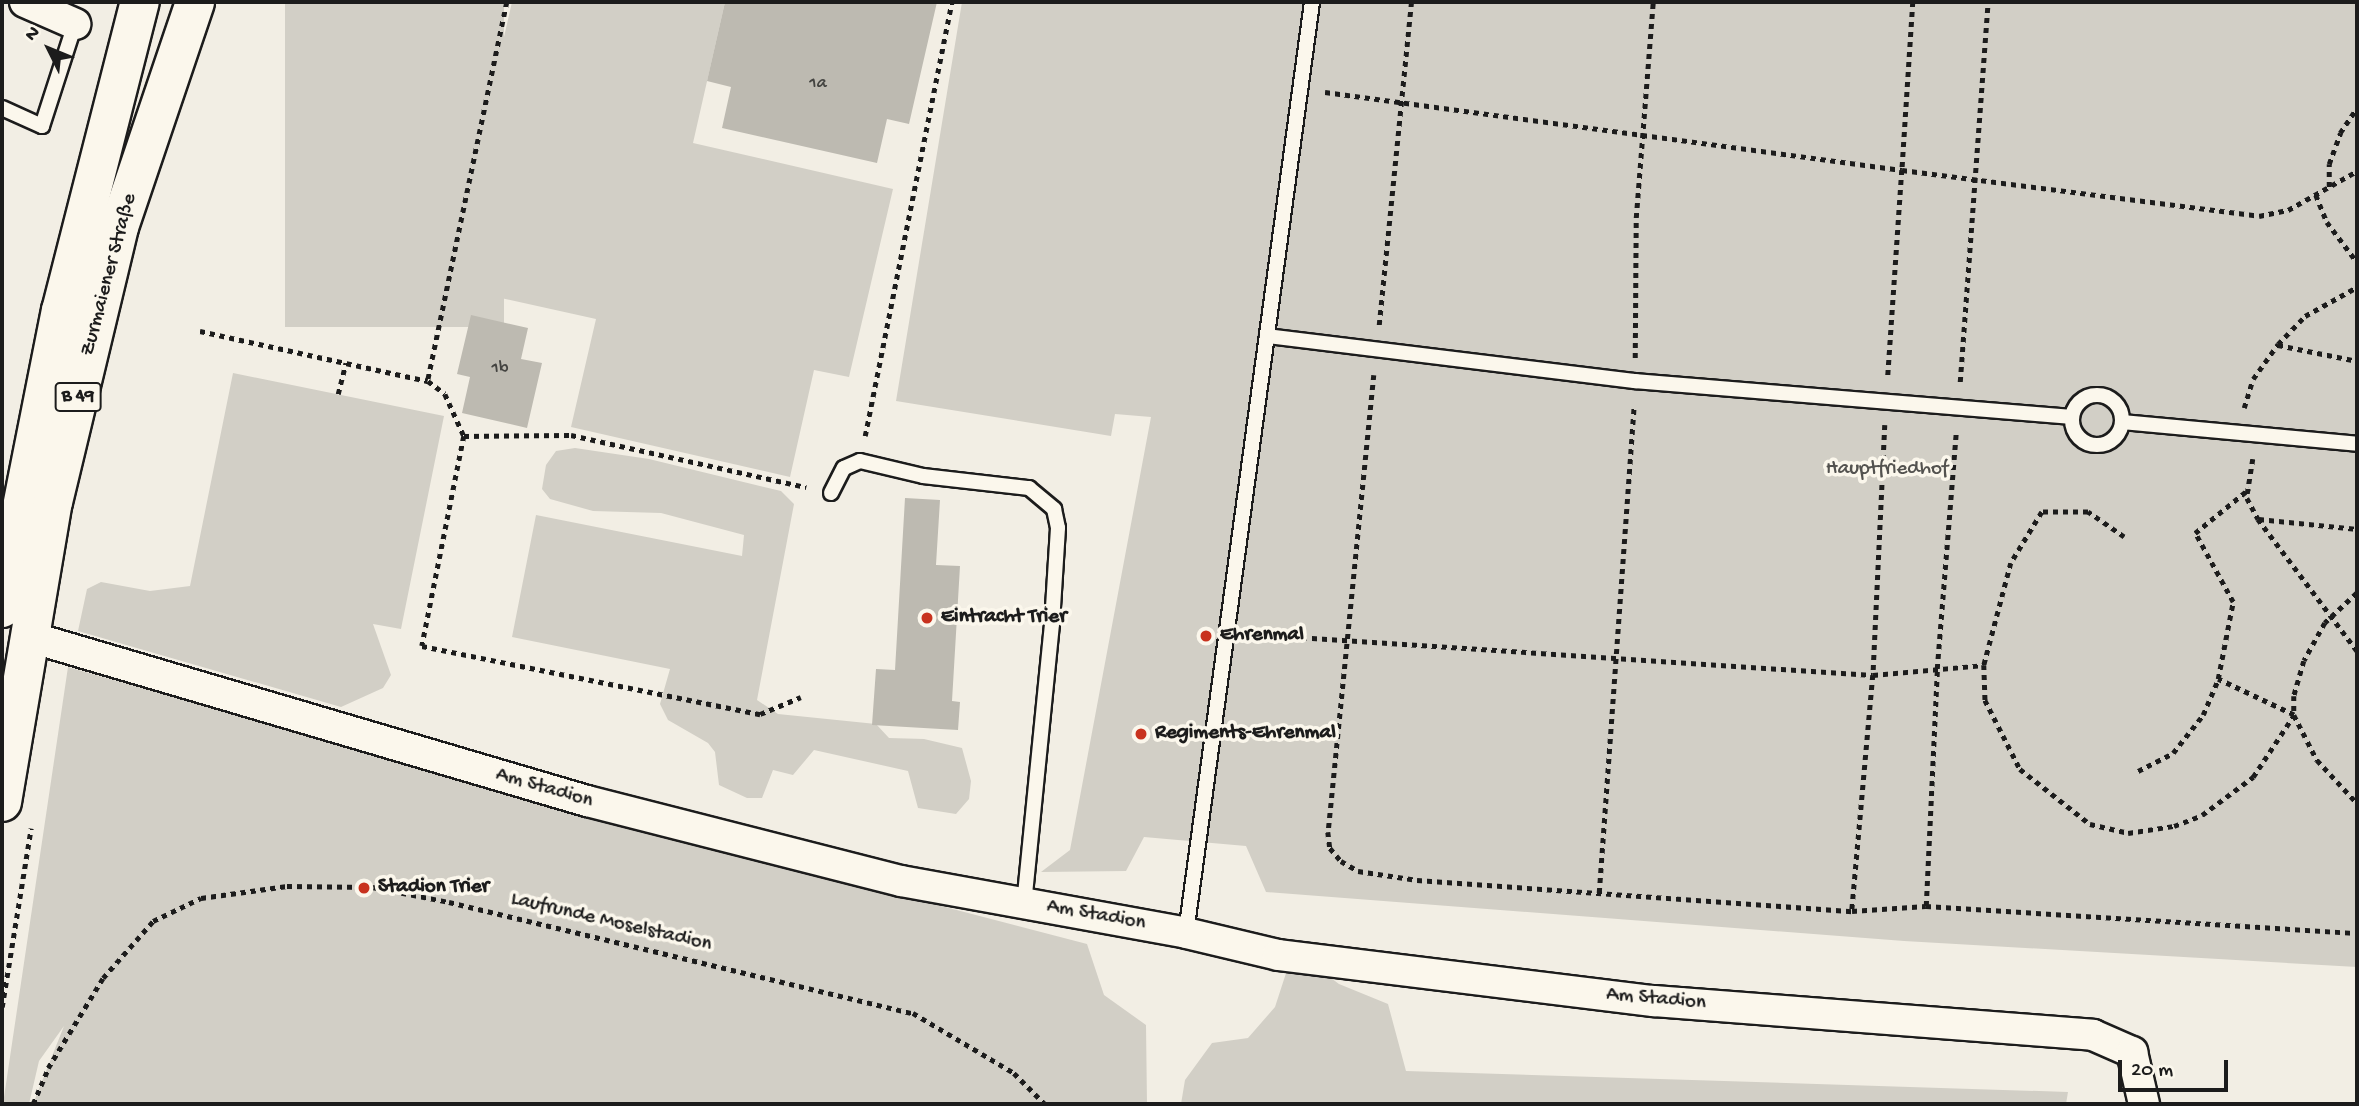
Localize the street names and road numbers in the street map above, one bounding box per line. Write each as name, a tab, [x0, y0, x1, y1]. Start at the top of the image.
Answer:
street label: Zurmaiener Straße	[76, 191, 144, 359]
road number: B 49	[54, 382, 102, 412]
street label: Am Stadion	[492, 763, 596, 815]
street label: Laufrunde Moselstadion	[508, 888, 714, 958]
street label: Am Stadion	[1045, 895, 1147, 937]
street label: Am Stadion	[1605, 983, 1707, 1017]

